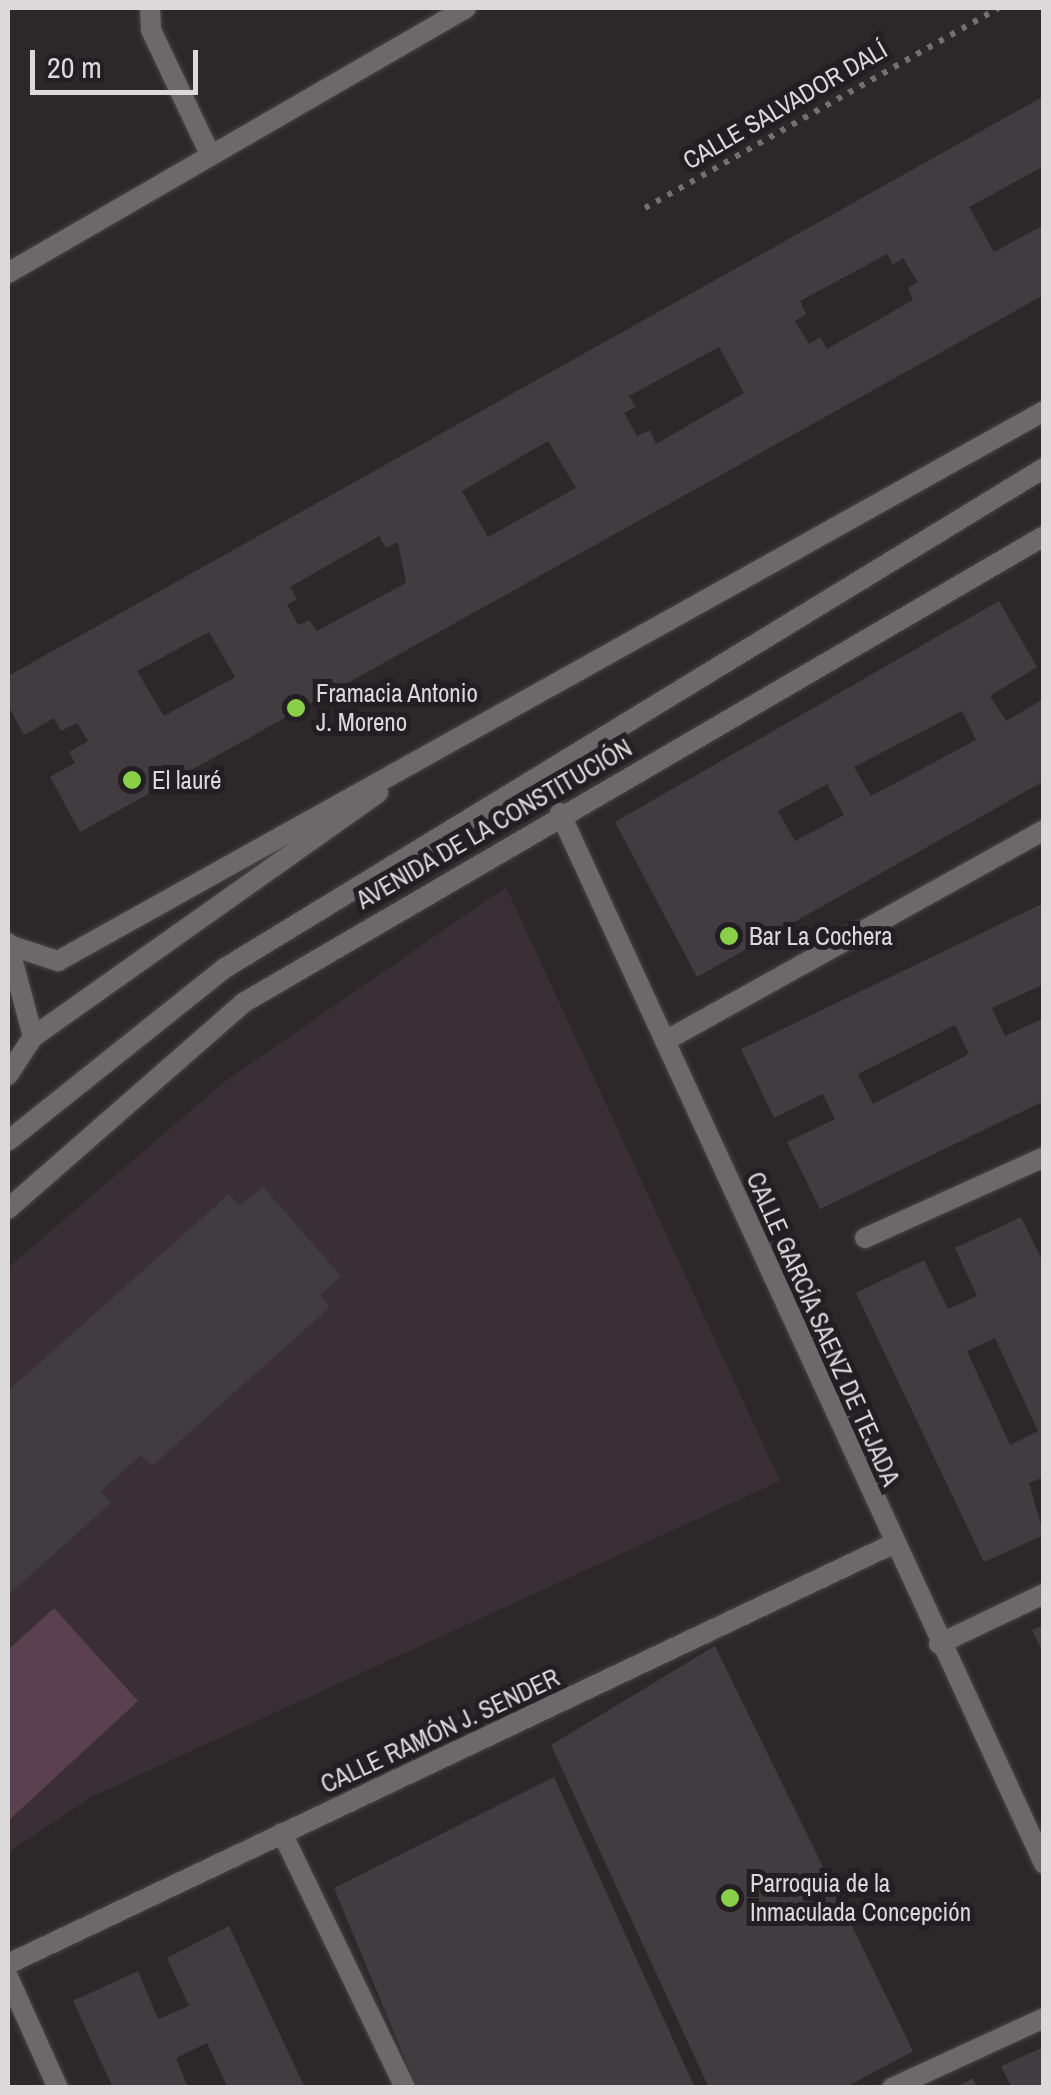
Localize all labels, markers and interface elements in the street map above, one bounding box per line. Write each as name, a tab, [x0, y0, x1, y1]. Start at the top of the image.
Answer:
scale bar	[35, 30, 202, 92]
street label: CALLE SALVADOR DALÍ	[678, 34, 892, 176]
text: 20 m	[47, 47, 102, 87]
place label: Framacia Antonio J. Moreno	[316, 679, 479, 738]
marker: Framacia Antonio J. Moreno	[285, 697, 307, 719]
street label: AVENIDA DE LA CONSTITUCIÓN	[350, 732, 638, 916]
place label: El lauré	[152, 765, 221, 795]
marker: El lauré	[121, 769, 143, 791]
place label: Bar La Cochera	[749, 921, 893, 951]
marker: Bar La Cochera	[718, 925, 740, 947]
street label: CALLE GARCÍA SAENZ DE TEJADA	[740, 1167, 906, 1491]
street label: CALLE RAMÓN J. SENDER	[316, 1663, 564, 1799]
place label: Parroquia de la Inmaculada Concepción	[750, 1869, 971, 1928]
marker: Parroquia de la Inmaculada Concepción	[719, 1887, 741, 1909]

